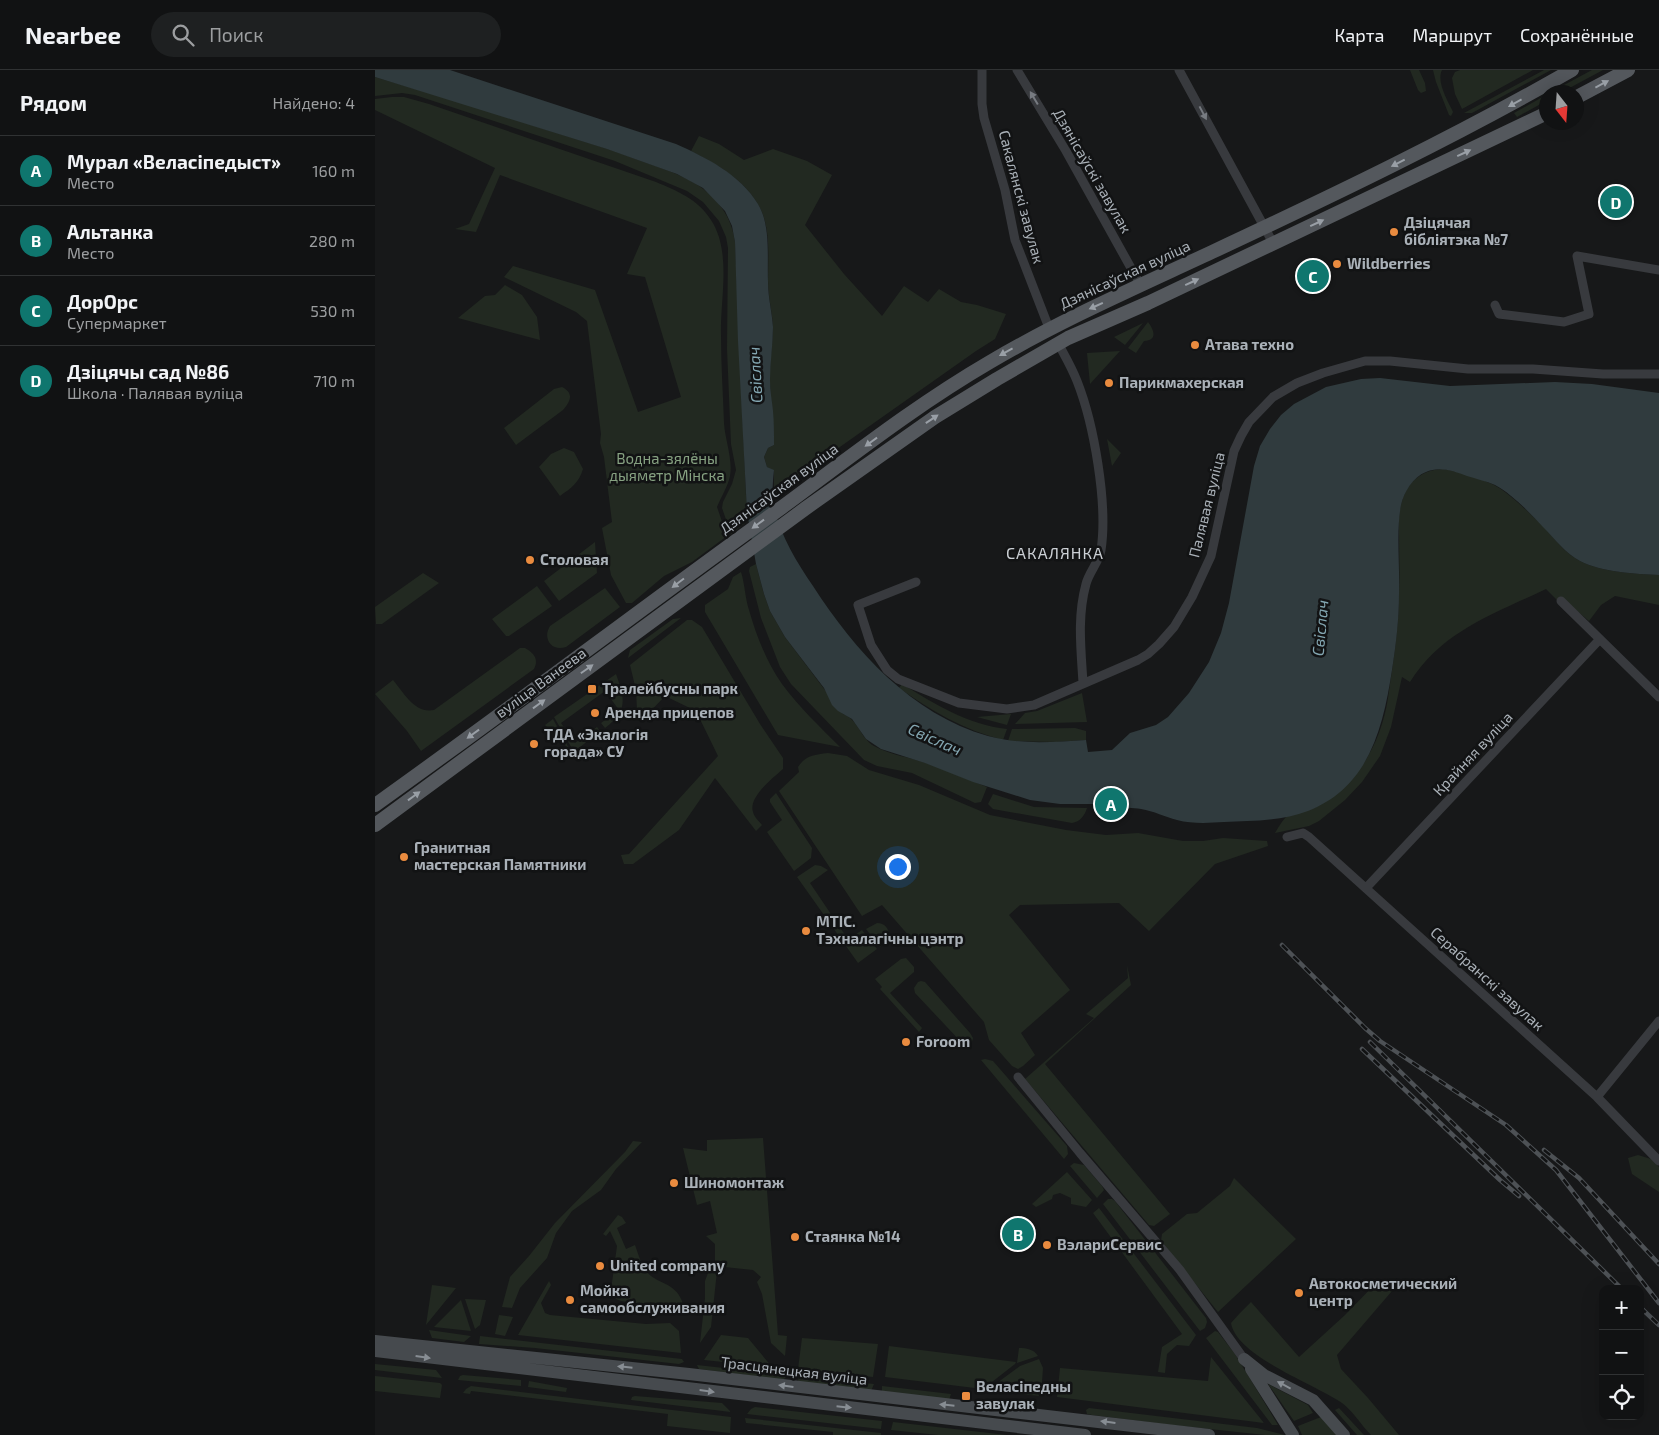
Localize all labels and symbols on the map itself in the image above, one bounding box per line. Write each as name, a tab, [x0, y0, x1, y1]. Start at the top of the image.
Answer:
one-way arrow	[1596, 79, 1609, 88]
north arrow	[1539, 85, 1584, 130]
one-way arrow	[1030, 91, 1039, 104]
one-way arrow	[1507, 99, 1522, 107]
street label: Дзянісаўскі завулак	[1049, 105, 1136, 236]
one-way arrow	[1198, 106, 1207, 119]
street label: Сакалянскі завулак	[995, 128, 1048, 266]
one-way arrow	[1457, 149, 1471, 157]
one-way arrow	[1391, 159, 1405, 167]
pin: D	[1600, 183, 1632, 221]
place label: Дзіцячая бібліятэка №7	[1404, 213, 1508, 248]
one-way arrow	[1310, 218, 1324, 226]
marker: Дзіцячая бібліятэка №7	[1388, 226, 1400, 238]
street label: Дзянісаўская вуліца	[1056, 236, 1193, 313]
place label: Wildberries	[1347, 254, 1430, 272]
pin: C	[1297, 257, 1329, 295]
marker: Wildberries	[1331, 258, 1343, 270]
one-way arrow	[1185, 278, 1199, 286]
one-way arrow	[1089, 302, 1103, 310]
place label: Атава техно	[1205, 335, 1294, 353]
marker: Атава техно	[1189, 339, 1201, 351]
water label: Свіслач	[744, 346, 765, 404]
one-way arrow	[999, 348, 1013, 357]
place label: Парикмахерская	[1119, 373, 1244, 391]
marker: Парикмахерская	[1103, 377, 1115, 389]
one-way arrow	[925, 414, 939, 424]
one-way arrow	[864, 437, 877, 447]
street label: Дзянісаўская вуліца	[716, 439, 842, 538]
park label: Водна-зялёны дыяметр Мінска	[609, 449, 725, 484]
street label: Палявая вуліца	[1184, 450, 1229, 560]
one-way arrow	[751, 519, 765, 529]
district label: САКАЛЯНКА	[1006, 543, 1104, 562]
place label: Столовая	[540, 550, 609, 568]
marker: Столовая	[524, 554, 536, 566]
one-way arrow	[671, 578, 685, 588]
water label: Свіслач	[1308, 599, 1331, 657]
street label: вуліца Ванеева	[492, 643, 590, 722]
one-way arrow	[580, 664, 594, 674]
place label: Тралейбусны парк	[602, 679, 739, 697]
marker: Тралейбусны парк	[586, 683, 598, 695]
one-way arrow	[532, 699, 545, 710]
place label: Аренда прицепов	[605, 703, 735, 721]
marker: Аренда прицепов	[589, 707, 601, 719]
street label: Крайняя вуліца	[1429, 708, 1517, 800]
water label: Свіслач	[906, 718, 965, 759]
place label: ТДА «Экалогія горада» СУ	[544, 725, 648, 760]
one-way arrow	[466, 729, 480, 739]
marker: ТДА «Экалогія горада» СУ	[528, 738, 540, 750]
pin: A	[1095, 785, 1127, 823]
one-way arrow	[407, 791, 421, 801]
place label: Гранитная мастерская Памятники	[414, 838, 586, 873]
marker: Гранитная мастерская Памятники	[398, 851, 410, 863]
your location	[885, 854, 911, 880]
place label: МТІС. Тэхналагічны цэнтр	[816, 912, 964, 947]
street label: Серабранскі завулак	[1426, 923, 1548, 1035]
marker: МТІС. Тэхналагічны цэнтр	[800, 925, 812, 937]
place label: Foroom	[916, 1032, 970, 1050]
marker: Foroom	[900, 1036, 912, 1048]
place label: Шиномонтаж	[684, 1173, 785, 1191]
marker: Шиномонтаж	[668, 1177, 680, 1189]
pin: B	[1002, 1215, 1034, 1253]
place label: Стаянка №14	[805, 1227, 901, 1245]
marker: Стаянка №14	[789, 1231, 801, 1243]
place label: ВэлариСервис	[1057, 1235, 1162, 1253]
marker: ВэлариСервис	[1041, 1239, 1053, 1251]
place label: United company	[610, 1256, 725, 1275]
marker: United company	[594, 1260, 606, 1272]
place label: Автокосметический центр	[1309, 1274, 1457, 1309]
place label: Мойка самообслуживания	[580, 1281, 725, 1316]
marker: Автокосметический центр	[1293, 1287, 1305, 1299]
marker: Мойка самообслуживания	[564, 1294, 576, 1306]
street label: Трасцянецкая вуліца	[720, 1352, 868, 1389]
one-way arrow	[416, 1354, 432, 1362]
one-way arrow	[616, 1363, 632, 1371]
place label: Веласіпедны завулак	[976, 1377, 1071, 1412]
one-way arrow	[1277, 1381, 1292, 1389]
one-way arrow	[778, 1382, 794, 1390]
one-way arrow	[699, 1387, 715, 1395]
marker: Веласіпедны завулак	[960, 1390, 972, 1402]
one-way arrow	[939, 1401, 955, 1409]
one-way arrow	[836, 1403, 852, 1411]
one-way arrow	[1099, 1418, 1115, 1426]

